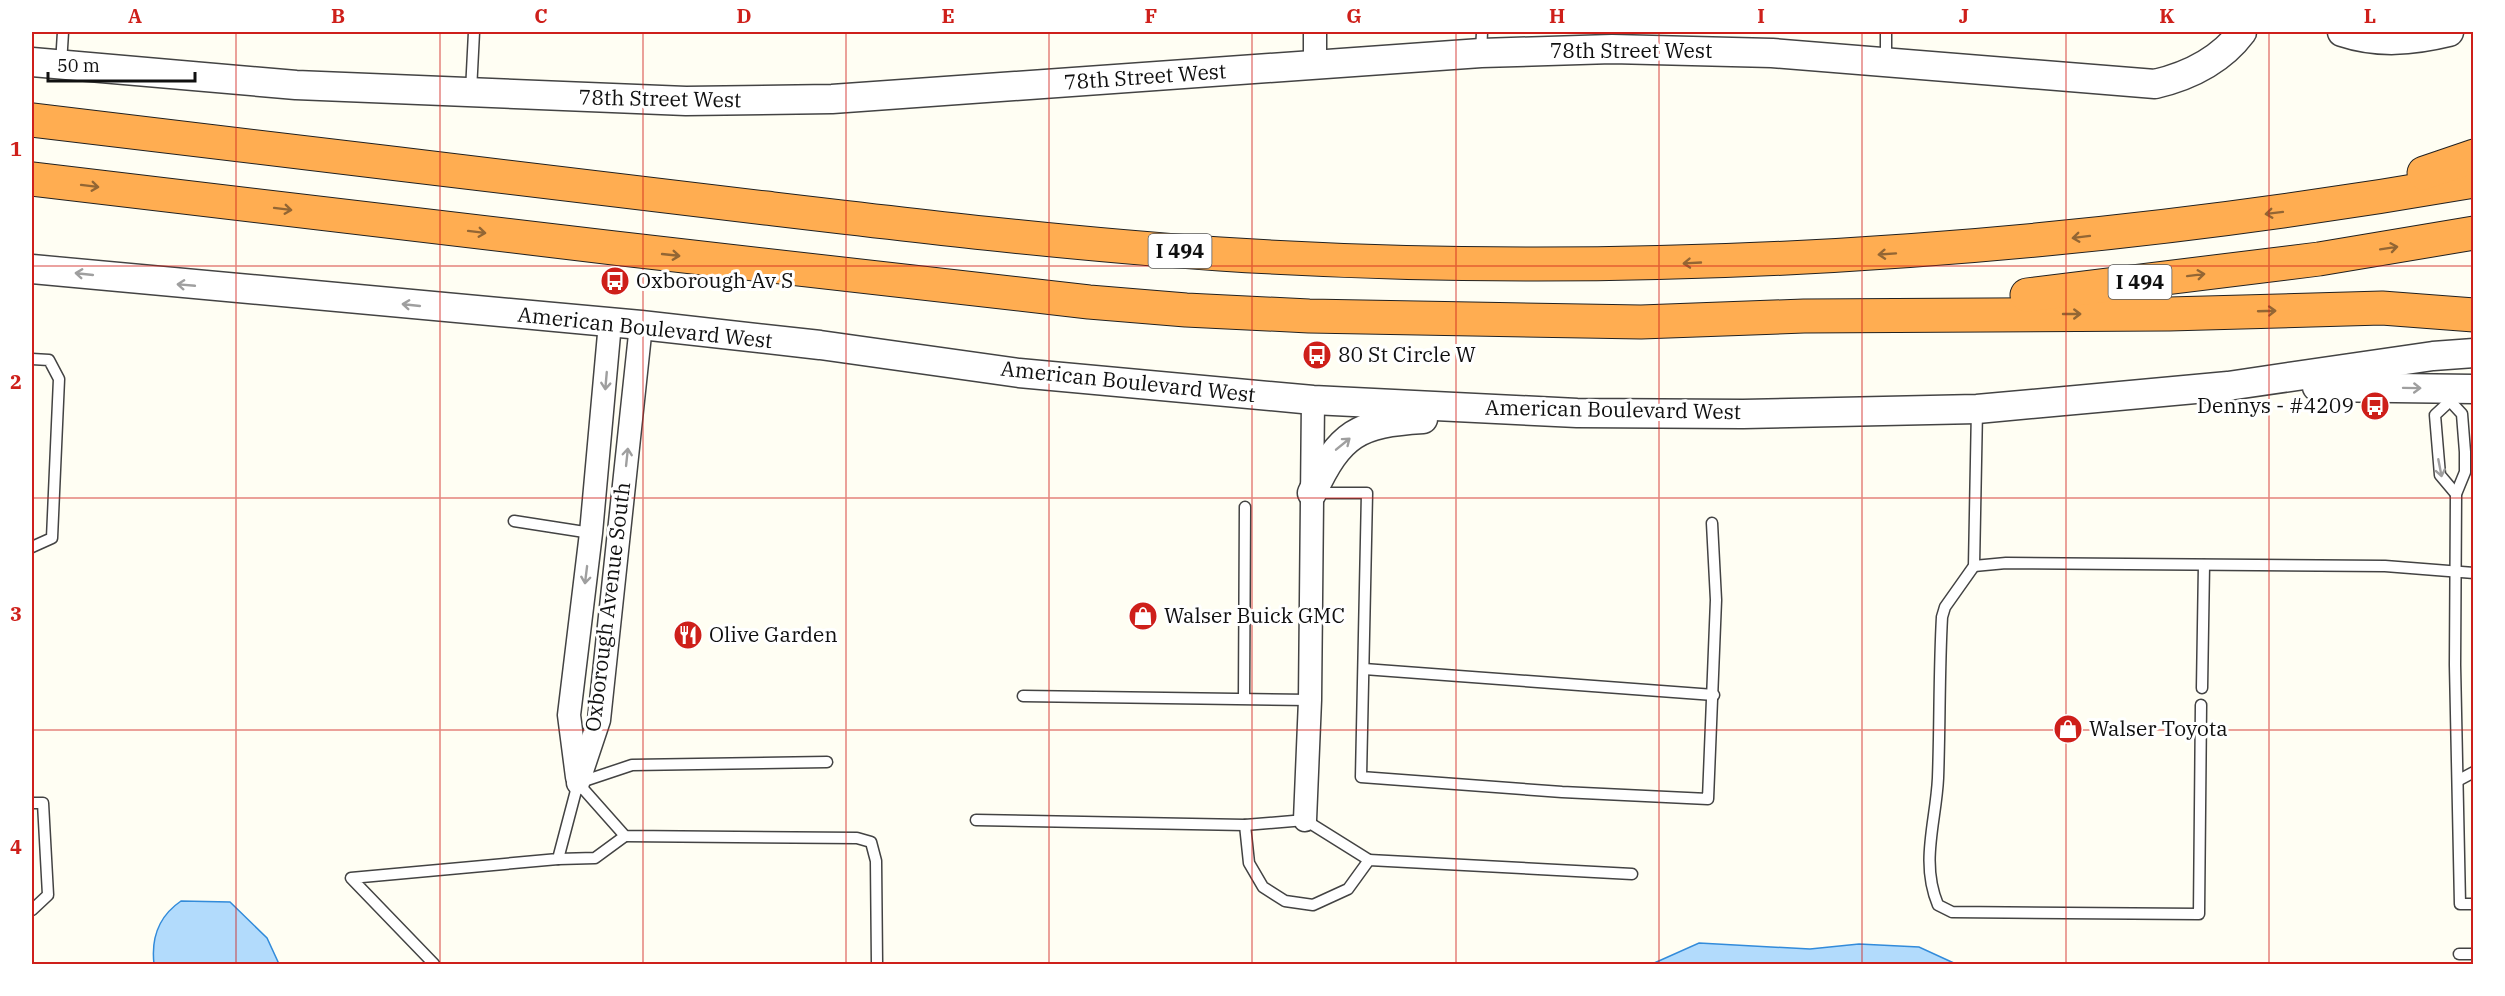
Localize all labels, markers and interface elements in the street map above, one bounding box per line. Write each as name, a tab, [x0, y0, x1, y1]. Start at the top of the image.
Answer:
text: A	[128, 2, 142, 29]
text: B	[331, 2, 345, 29]
text: C	[534, 2, 548, 29]
text: D	[736, 2, 752, 29]
text: E	[941, 2, 955, 29]
text: F	[1145, 2, 1157, 29]
text: G	[1346, 2, 1362, 29]
text: H	[1549, 2, 1565, 29]
text: I	[1757, 2, 1765, 29]
text: J	[1959, 2, 1969, 29]
text: K	[2159, 2, 2175, 29]
text: L	[2364, 2, 2376, 29]
street label: 78th Street West	[1550, 36, 1712, 64]
scale bar	[48, 45, 195, 83]
text: 50 m	[57, 54, 100, 77]
street label: 78th Street West	[1063, 56, 1227, 96]
street label: 78th Street West	[578, 83, 742, 113]
text: 1	[10, 135, 22, 162]
one-way arrow	[79, 181, 99, 192]
one-way arrow	[273, 204, 293, 215]
one-way arrow	[2265, 207, 2285, 218]
one-way arrow	[466, 227, 486, 238]
one-way arrow	[2071, 231, 2091, 242]
road number: I 494	[1148, 234, 1212, 268]
one-way arrow	[2379, 242, 2399, 253]
one-way arrow	[1877, 248, 1897, 259]
one-way arrow	[660, 249, 680, 260]
one-way arrow	[1682, 257, 1702, 269]
bus stop icon: Oxborough Av S	[599, 265, 631, 297]
road number: I 494	[2108, 265, 2172, 299]
place label: Oxborough Av S	[636, 266, 793, 294]
one-way arrow	[74, 269, 94, 280]
one-way arrow	[2186, 269, 2206, 280]
one-way arrow	[177, 279, 197, 290]
one-way arrow	[402, 299, 422, 310]
street label: American Boulevard West	[516, 300, 774, 354]
one-way arrow	[2257, 305, 2277, 316]
one-way arrow	[2062, 308, 2082, 320]
bus stop icon: 80 St Circle W	[1301, 339, 1333, 371]
place label: 80 St Circle W	[1338, 340, 1476, 368]
street label: American Boulevard West	[999, 354, 1257, 408]
text: 2	[10, 368, 22, 395]
one-way arrow	[600, 370, 611, 390]
one-way arrow	[2402, 382, 2422, 394]
bus stop icon: Dennys - #4209	[2359, 390, 2391, 422]
place label: Dennys - #4209	[2197, 391, 2354, 419]
street label: American Boulevard West	[1485, 393, 1741, 425]
one-way arrow	[1335, 437, 1350, 451]
one-way arrow	[622, 447, 633, 467]
one-way arrow	[2435, 458, 2446, 477]
street label: Oxborough Avenue South	[578, 480, 636, 733]
one-way arrow	[581, 564, 592, 584]
text: 3	[10, 600, 22, 627]
shop icon: Walser Buick GMC	[1127, 600, 1159, 632]
place label: Walser Buick GMC	[1164, 601, 1345, 629]
restaurant icon: Olive Garden	[672, 619, 704, 651]
place label: Olive Garden	[709, 620, 838, 648]
shop icon: Walser Toyota	[2052, 713, 2084, 745]
place label: Walser Toyota	[2089, 714, 2228, 742]
text: 4	[10, 833, 22, 860]

